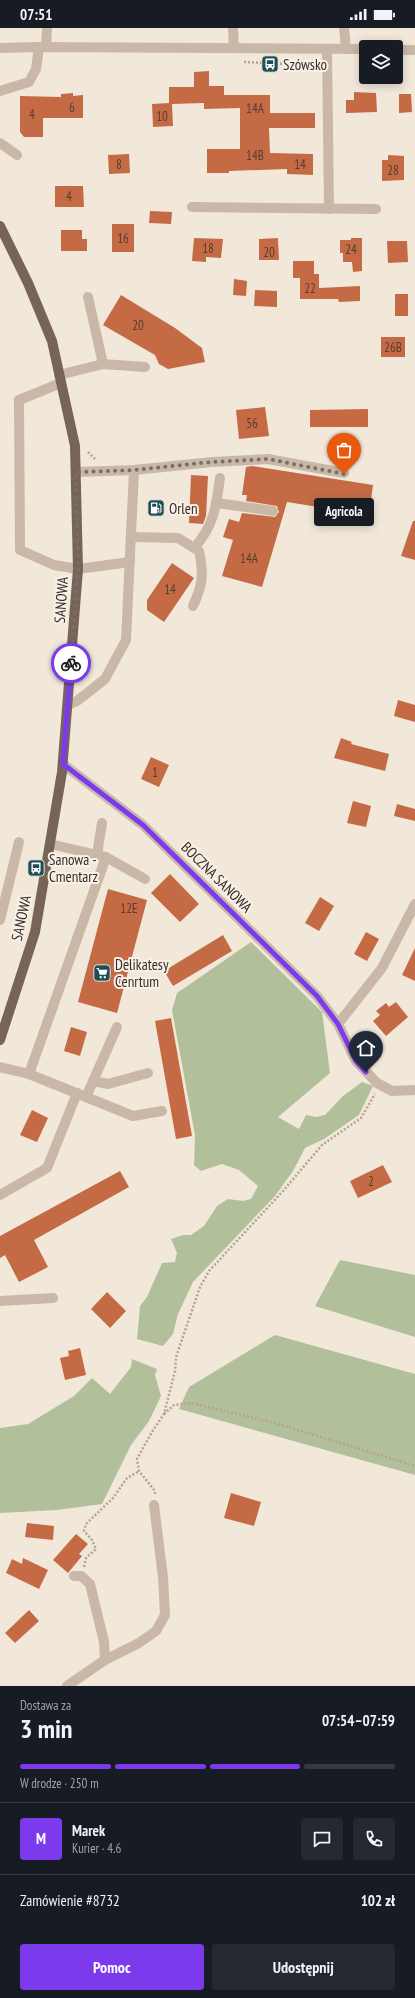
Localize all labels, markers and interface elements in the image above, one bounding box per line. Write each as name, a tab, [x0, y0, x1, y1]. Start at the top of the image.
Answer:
text: 07:51	[20, 5, 52, 24]
map controls	[359, 40, 403, 84]
button: layers	[359, 40, 403, 84]
bus stop icon: Szówsko	[260, 54, 280, 74]
place label: Szówsko	[283, 55, 327, 74]
house number: 6	[69, 99, 75, 116]
house number: 14A	[246, 100, 265, 117]
house number: 4	[29, 106, 35, 123]
house number: 10	[156, 108, 168, 125]
house number: 14B	[246, 147, 264, 164]
house number: 8	[116, 156, 122, 173]
house number: 14	[294, 156, 306, 173]
house number: 28	[387, 162, 399, 179]
house number: 4	[66, 188, 72, 205]
house number: 16	[117, 230, 129, 247]
house number: 18	[202, 240, 214, 257]
house number: 24	[345, 241, 357, 258]
house number: 20	[263, 244, 275, 261]
house number: 22	[304, 280, 316, 297]
house number: 20	[132, 317, 144, 334]
house number: 26B	[384, 339, 402, 356]
house number: 56	[246, 415, 258, 432]
pin	[327, 433, 361, 474]
icon: bag	[333, 439, 355, 461]
fuel station icon: Orlen	[146, 498, 166, 518]
callout: Agricola	[314, 498, 374, 526]
place label: Orlen	[169, 499, 198, 518]
text: Agricola	[325, 503, 363, 520]
house number: 14A	[240, 550, 259, 567]
street label: SANOWA	[50, 575, 72, 624]
house number: 14	[164, 581, 176, 598]
courier	[51, 643, 91, 683]
icon: bike	[60, 652, 82, 674]
house number: 1	[152, 764, 158, 781]
street label: BOCZNA SANOWA	[178, 838, 257, 917]
place label: Sanowa - Cmentarz	[49, 850, 98, 886]
bus stop icon: Sanowa - Cmentarz	[26, 858, 46, 878]
street label: SANOWA	[7, 892, 35, 943]
house number: 12E	[120, 900, 138, 917]
place label: Delikatesy Cenrtum	[115, 955, 169, 991]
supermarket icon: Delikatesy Cenrtum	[92, 963, 112, 983]
pin	[349, 1031, 383, 1072]
icon: home	[355, 1037, 377, 1059]
house number: 2	[368, 1173, 374, 1190]
text: Dostawa za	[20, 1697, 71, 1714]
text: 07:54–07:59	[322, 1711, 395, 1730]
text: 3 min	[20, 1712, 73, 1745]
text: W drodze · 250 m	[20, 1775, 99, 1792]
button: chat	[301, 1818, 343, 1860]
button: phone	[353, 1818, 395, 1860]
text: Marek	[72, 1821, 105, 1840]
text: M	[36, 1829, 46, 1848]
text: Kurier · 4.6	[72, 1840, 121, 1857]
text: Zamówienie #8732	[20, 1891, 120, 1910]
text: 102 zł	[361, 1891, 395, 1910]
button: Pomoc	[20, 1944, 204, 1990]
button: Udostępnij	[212, 1944, 395, 1990]

